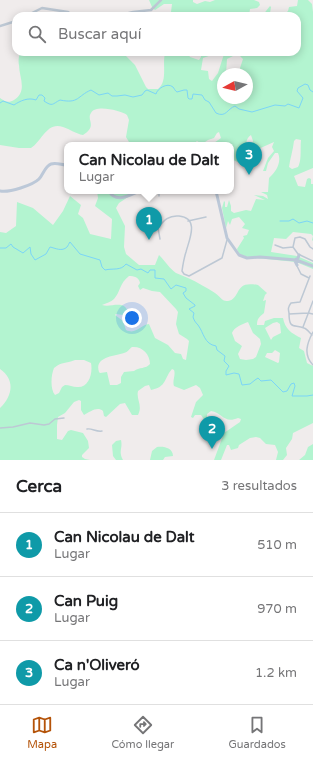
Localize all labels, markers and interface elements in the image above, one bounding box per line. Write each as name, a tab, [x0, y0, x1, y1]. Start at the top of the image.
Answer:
search box	[12, 12, 301, 56]
icon: search	[26, 23, 48, 45]
text: Buscar aquí	[58, 25, 141, 43]
north arrow	[217, 68, 253, 104]
popup	[64, 142, 234, 194]
pin: 3	[236, 142, 262, 175]
text: Can Nicolau de Dalt	[79, 151, 219, 169]
text: Lugar	[79, 169, 115, 185]
pin: 1	[136, 207, 162, 240]
your location	[122, 308, 142, 328]
pin: 2	[199, 416, 225, 449]
text: Cerca	[16, 476, 62, 497]
text: 3 resultados	[221, 478, 297, 494]
text: Can Nicolau de Dalt	[54, 528, 195, 546]
text: 1	[25, 537, 33, 553]
text: 510 m	[257, 537, 297, 553]
text: Lugar	[54, 546, 90, 562]
text: Can Puig	[54, 592, 118, 610]
text: 2	[25, 601, 33, 617]
text: 970 m	[257, 601, 297, 617]
text: Lugar	[54, 610, 90, 626]
text: Ca n'Oliveró	[54, 656, 140, 674]
text: 3	[25, 665, 33, 681]
text: 1.2 km	[255, 665, 297, 681]
text: Lugar	[54, 674, 90, 690]
tab: Mapa	[27, 714, 57, 751]
tab: Cómo llegar	[111, 714, 174, 751]
tab: Guardados	[229, 714, 286, 751]

